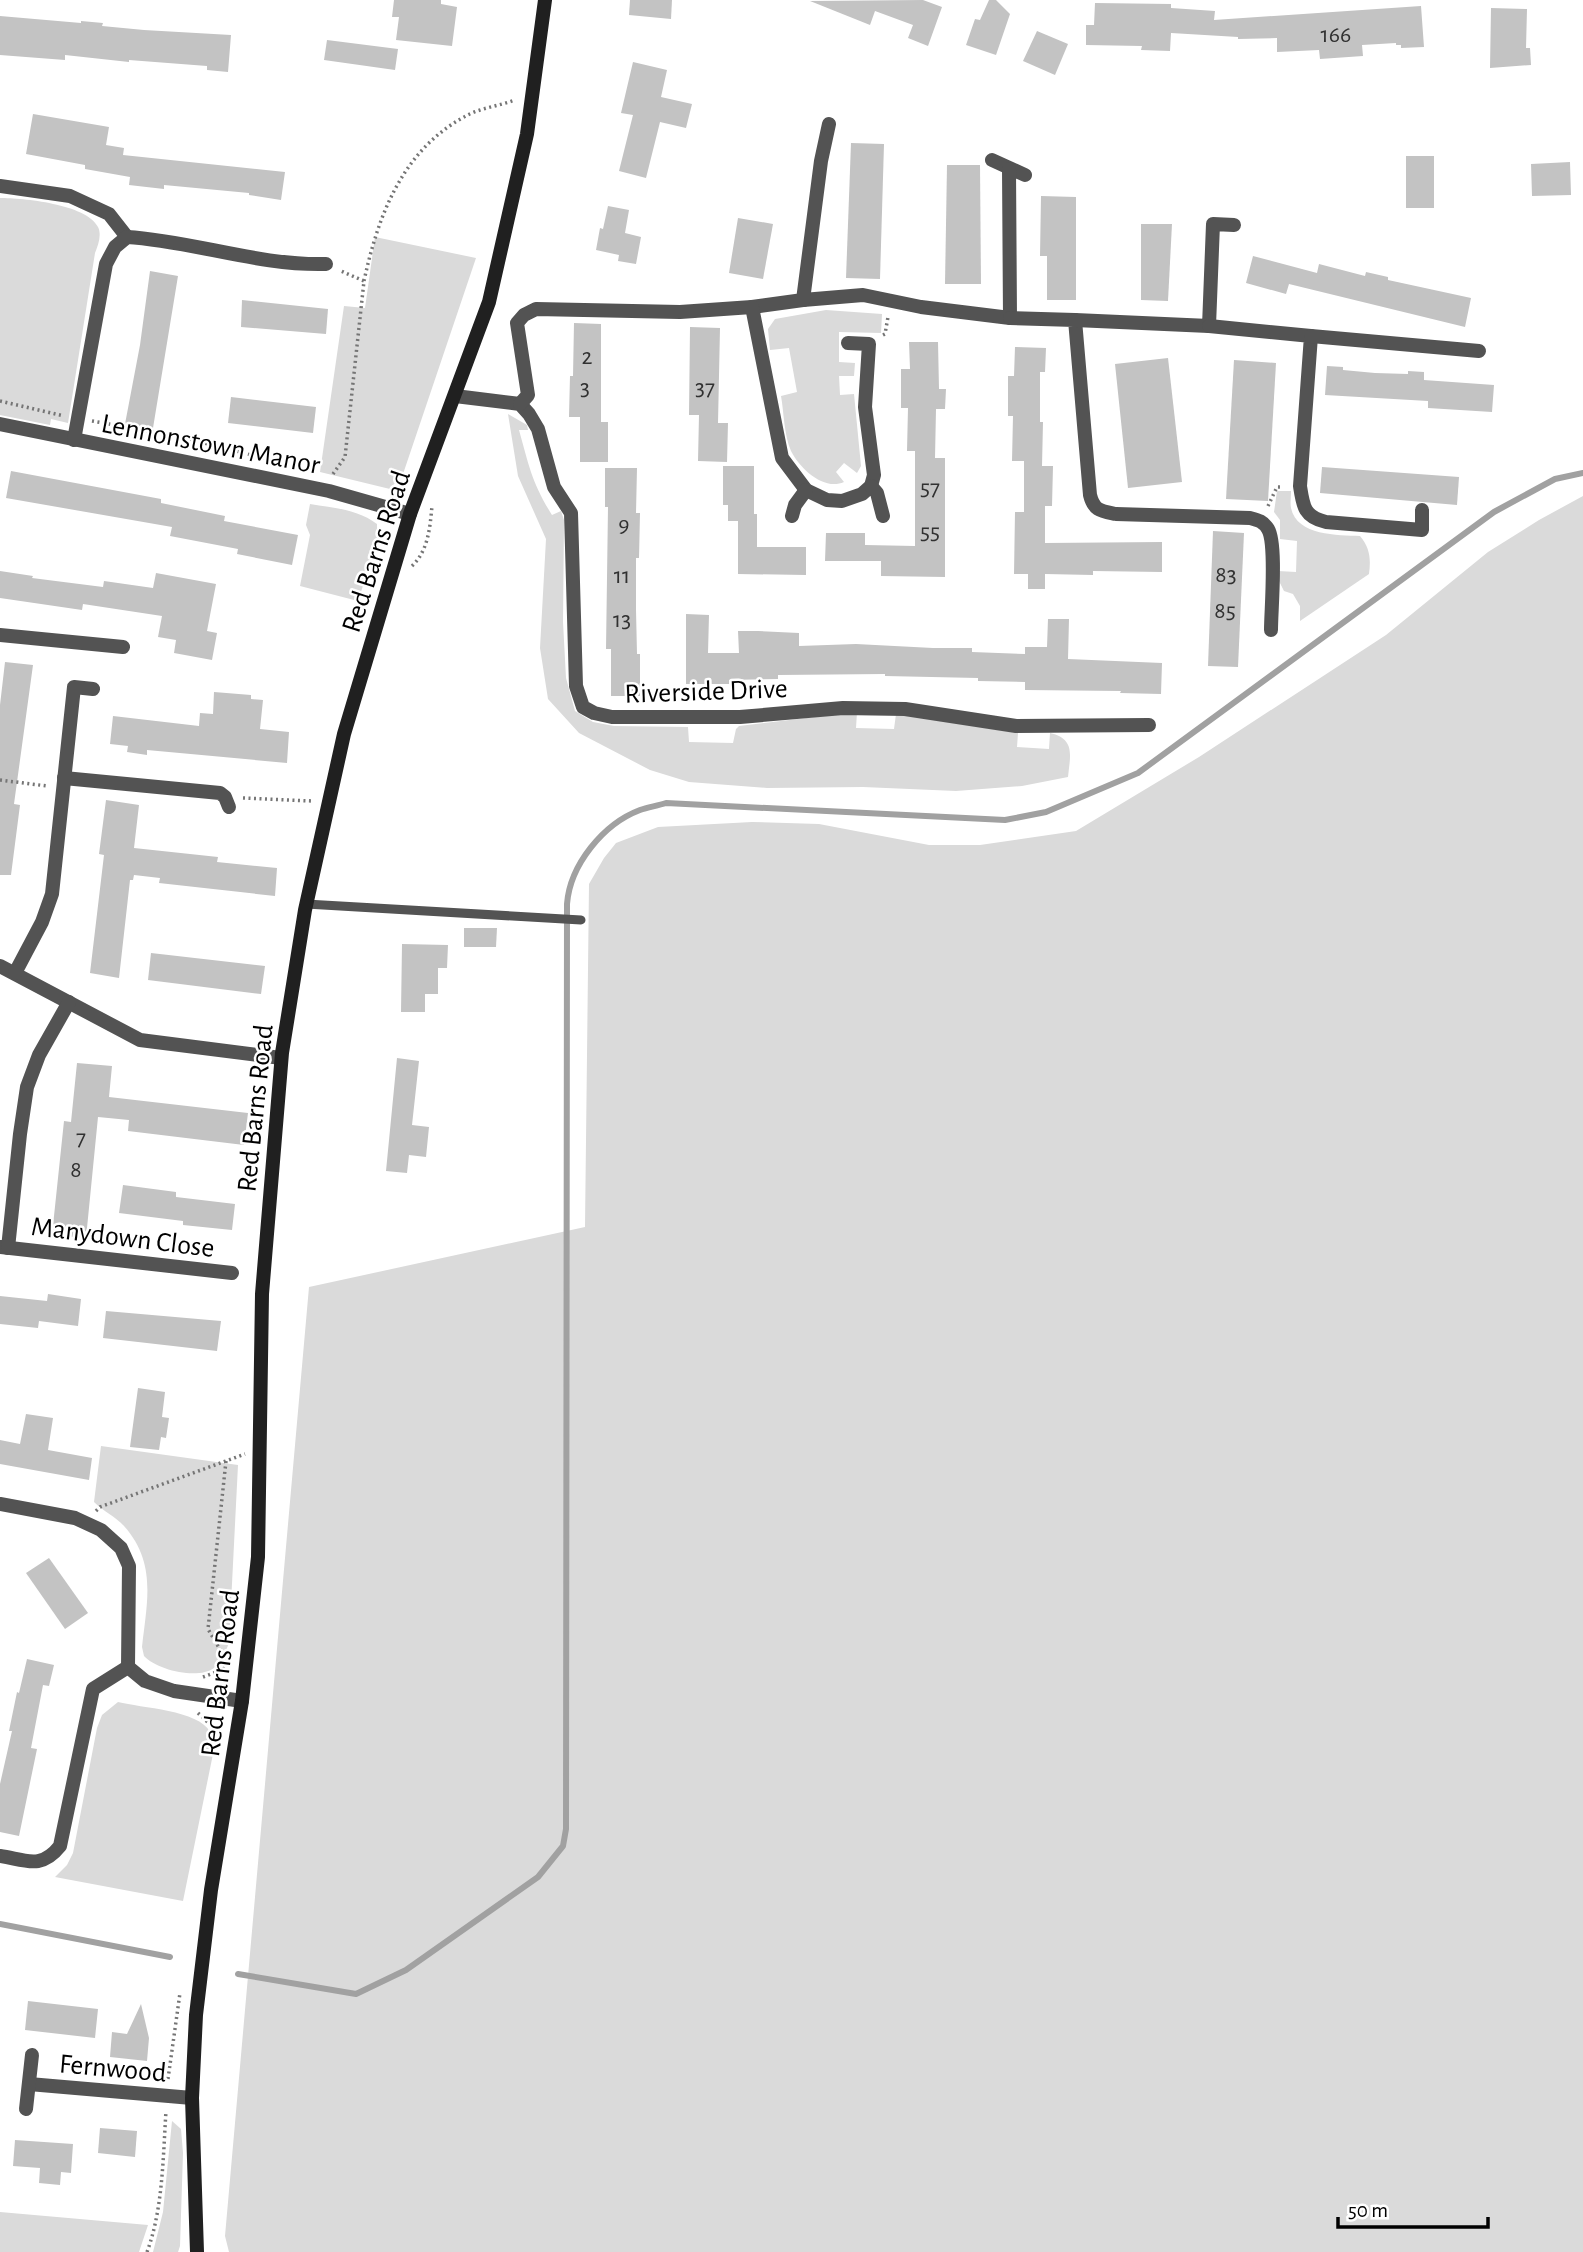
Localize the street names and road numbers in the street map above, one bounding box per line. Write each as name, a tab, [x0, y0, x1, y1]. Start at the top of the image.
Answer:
street label: Lennonstown Manor	[99, 410, 322, 480]
street label: Red Barns Road	[338, 467, 416, 636]
street label: Riverside Drive	[624, 675, 788, 709]
street label: Red Barns Road	[233, 1023, 279, 1193]
street label: Manydown Close	[30, 1213, 216, 1263]
street label: Red Barns Road	[197, 1588, 245, 1759]
street label: Fernwood	[58, 2050, 168, 2088]

